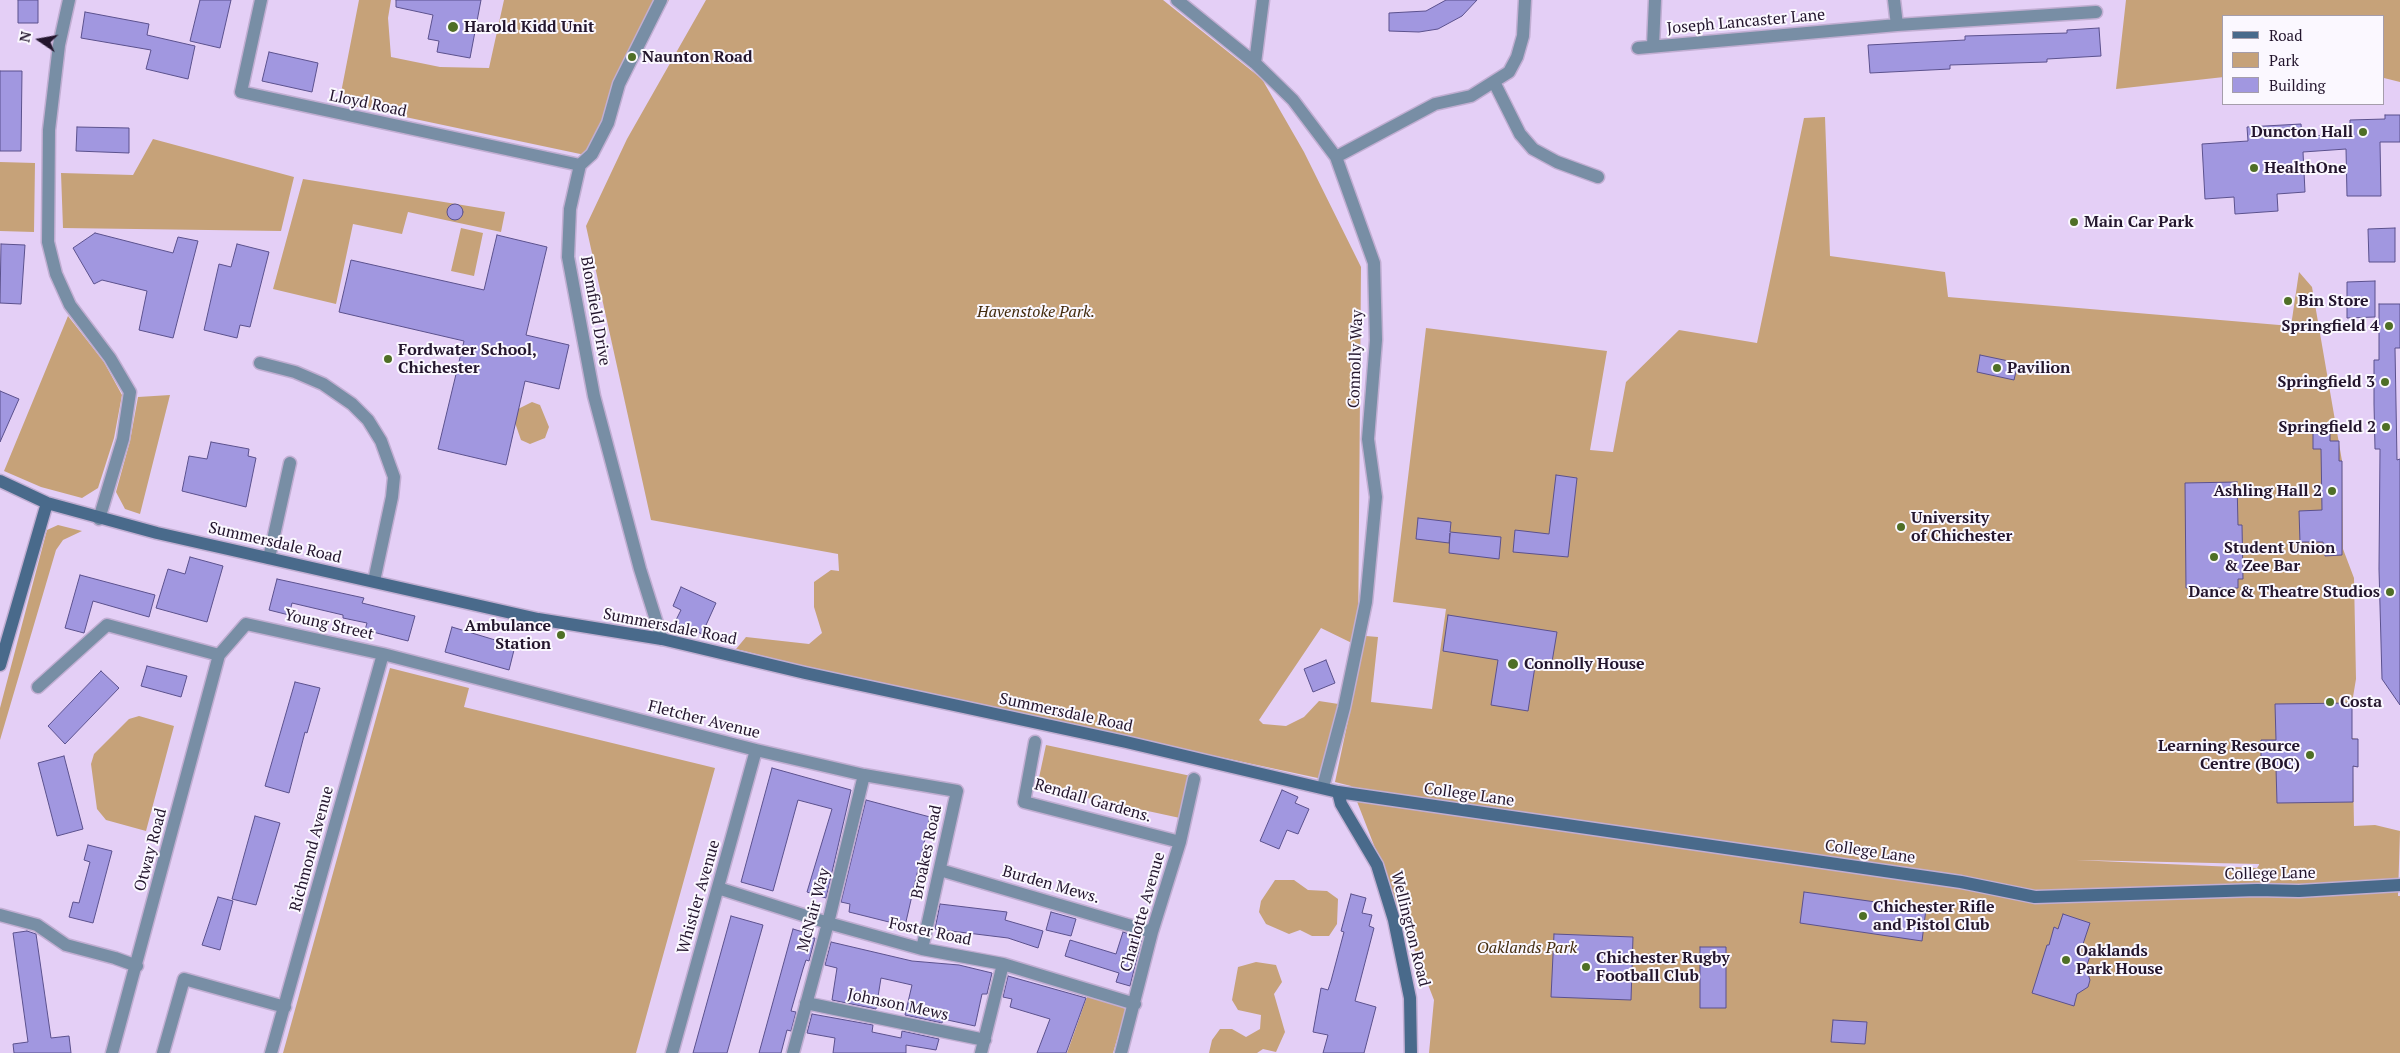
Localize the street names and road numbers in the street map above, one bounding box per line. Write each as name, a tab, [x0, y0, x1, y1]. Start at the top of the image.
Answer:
street label: Joseph Lancaster Lane	[1666, 6, 1826, 38]
street label: Lloyd Road	[328, 86, 408, 122]
street label: Blomfield Drive	[576, 255, 614, 367]
street label: Connolly Way	[1345, 310, 1367, 408]
street label: Summersdale Road	[207, 518, 343, 568]
street label: Young Street	[282, 605, 376, 645]
street label: Summersdale Road	[601, 605, 739, 649]
street label: Summersdale Road	[998, 689, 1134, 737]
street label: Fletcher Avenue	[646, 697, 762, 743]
street label: Rendall Gardens.	[1032, 775, 1154, 827]
street label: College Lane	[1422, 779, 1516, 811]
street label: Richmond Avenue	[286, 784, 338, 914]
street label: Broakes Road	[908, 803, 946, 901]
street label: Otway Road	[131, 806, 171, 894]
street label: College Lane	[1823, 836, 1917, 868]
street label: Whistler Avenue	[674, 838, 724, 956]
street label: Charlotte Avenue	[1117, 850, 1169, 974]
street label: Burden Mews.	[1000, 862, 1102, 908]
street label: College Lane	[2224, 864, 2316, 884]
street label: McNair Way	[794, 866, 834, 954]
street label: Wellington Road	[1386, 869, 1434, 989]
street label: Foster Road	[887, 914, 973, 950]
street label: Johnson Mews	[846, 985, 950, 1025]

